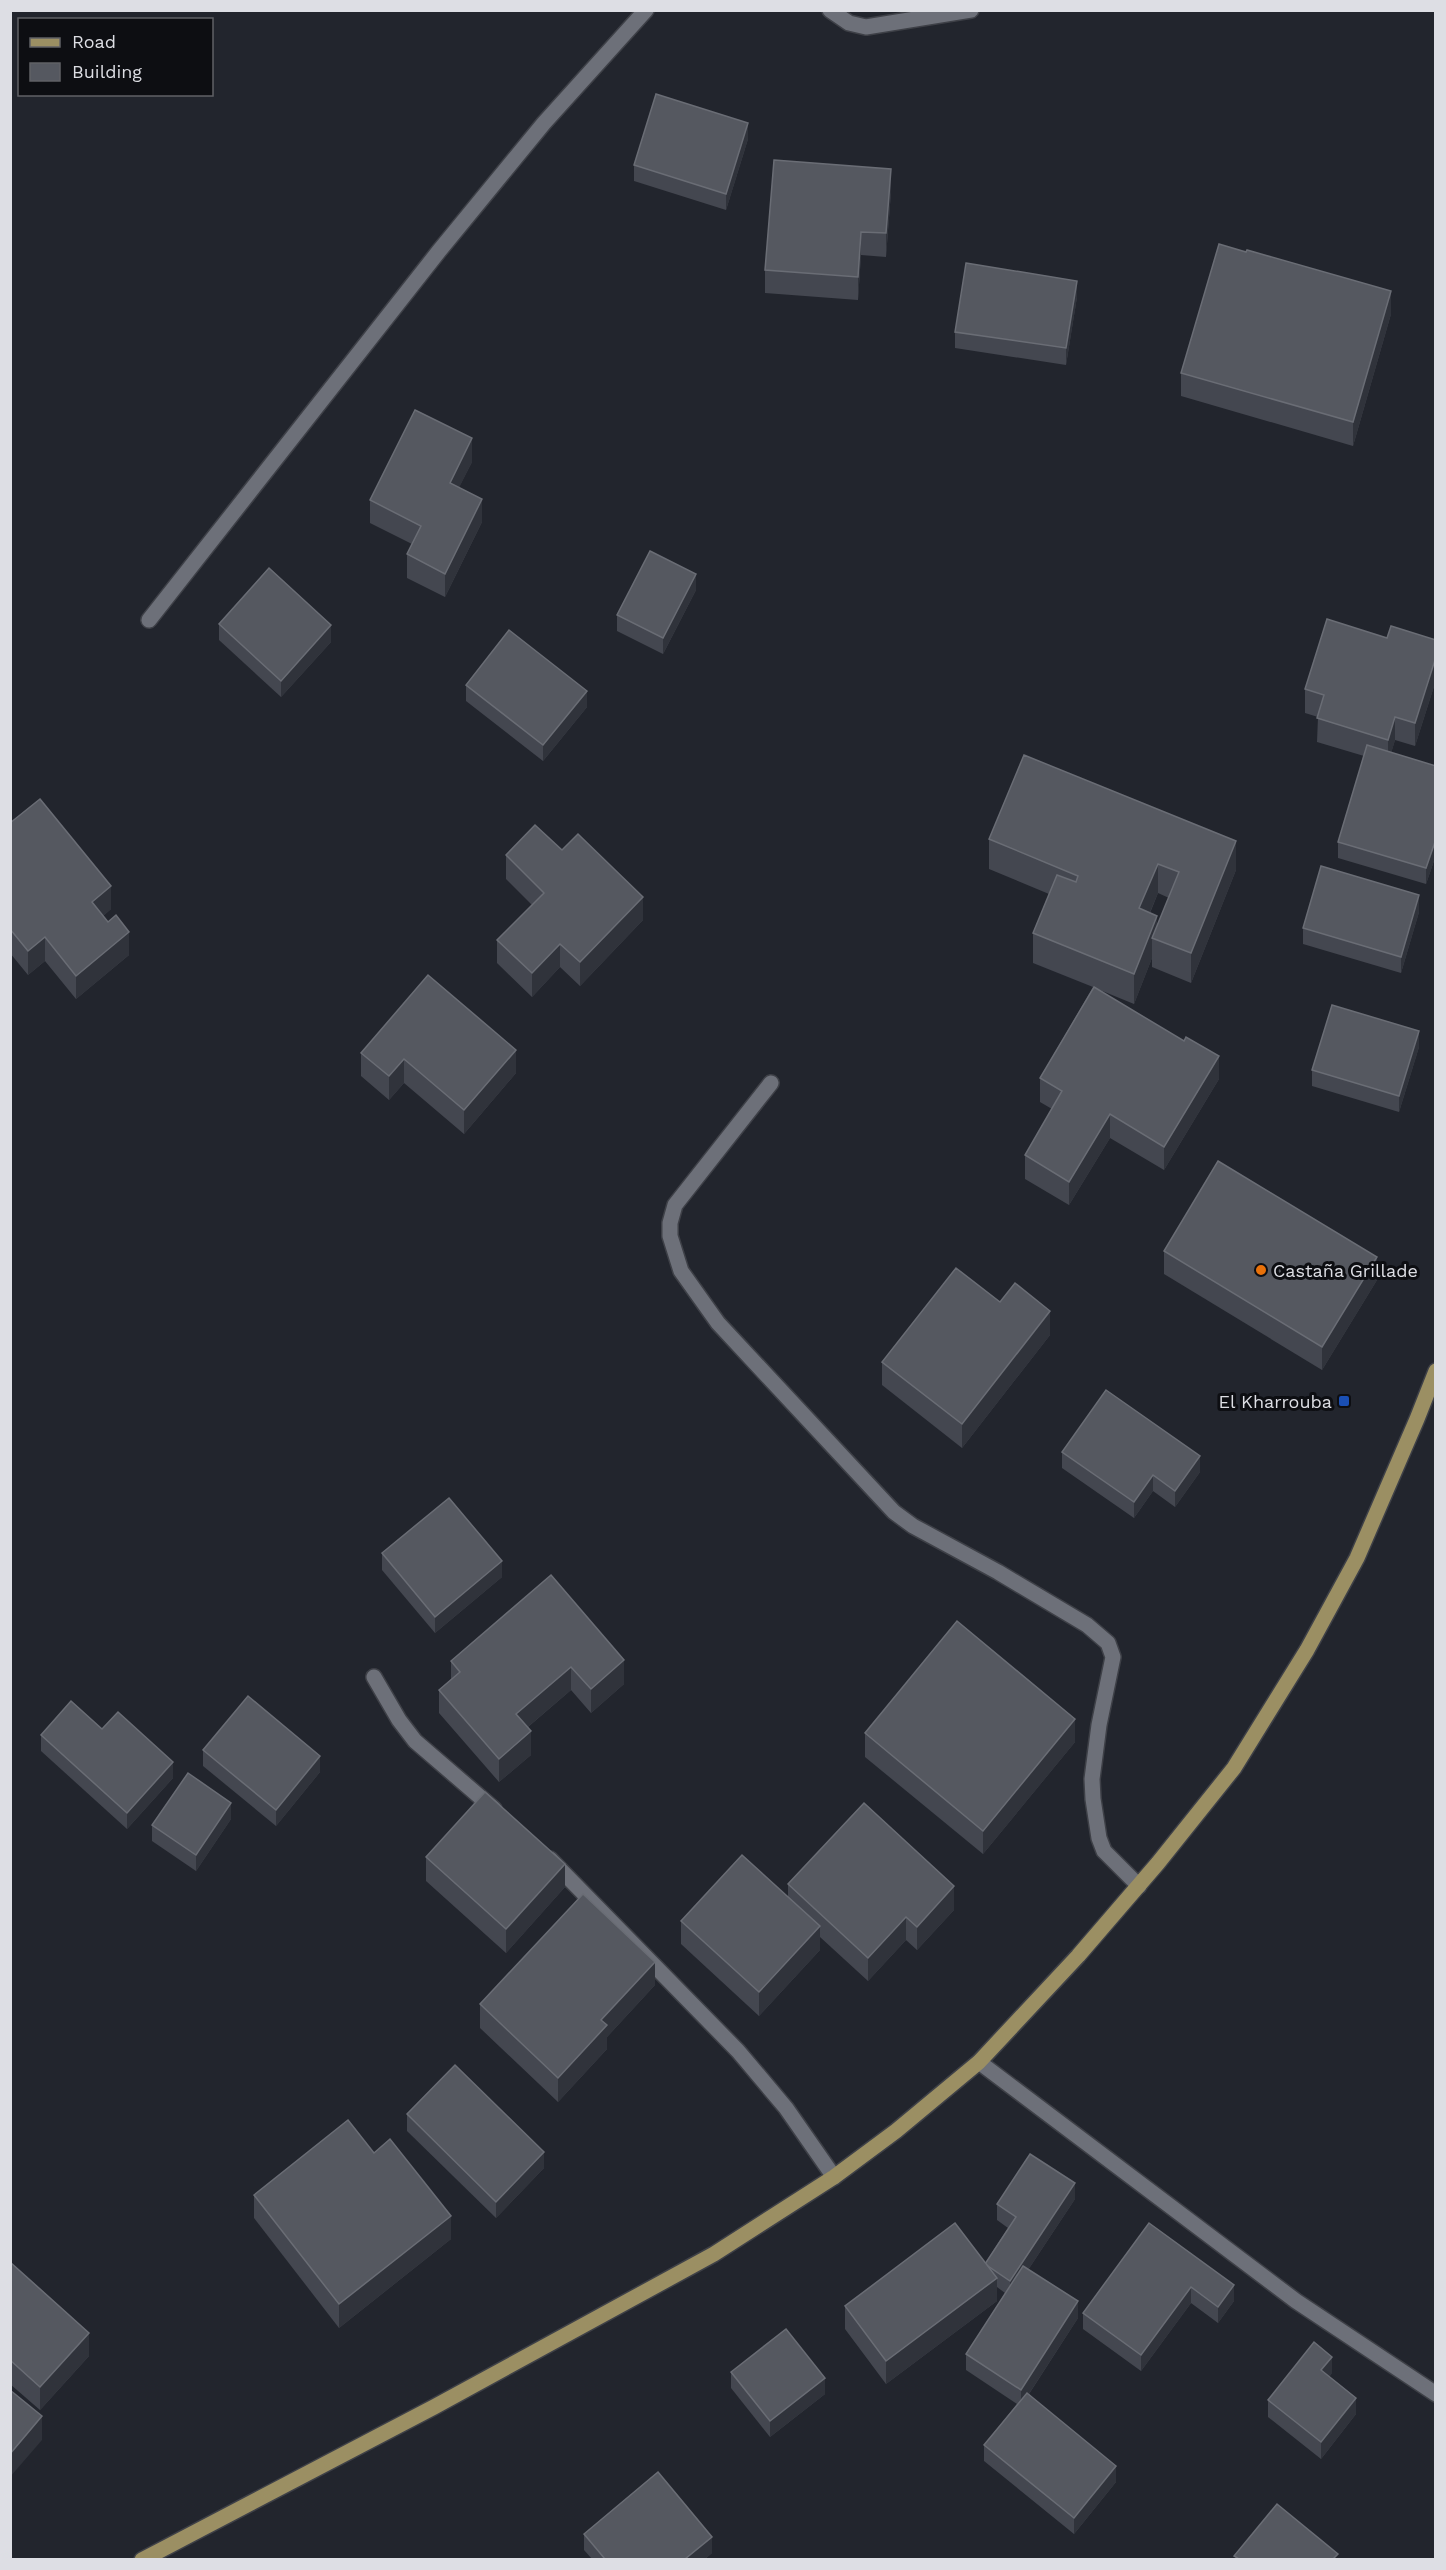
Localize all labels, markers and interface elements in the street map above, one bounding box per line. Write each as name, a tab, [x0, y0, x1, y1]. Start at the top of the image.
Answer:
legend	[18, 18, 213, 96]
text: Road	[72, 31, 116, 52]
text: Building	[72, 61, 142, 82]
place label: Castaña Grillade	[1273, 1260, 1418, 1281]
marker: Castaña Grillade	[1254, 1263, 1268, 1277]
place label: El Kharrouba	[1219, 1391, 1332, 1412]
marker: El Kharrouba	[1337, 1394, 1351, 1408]

